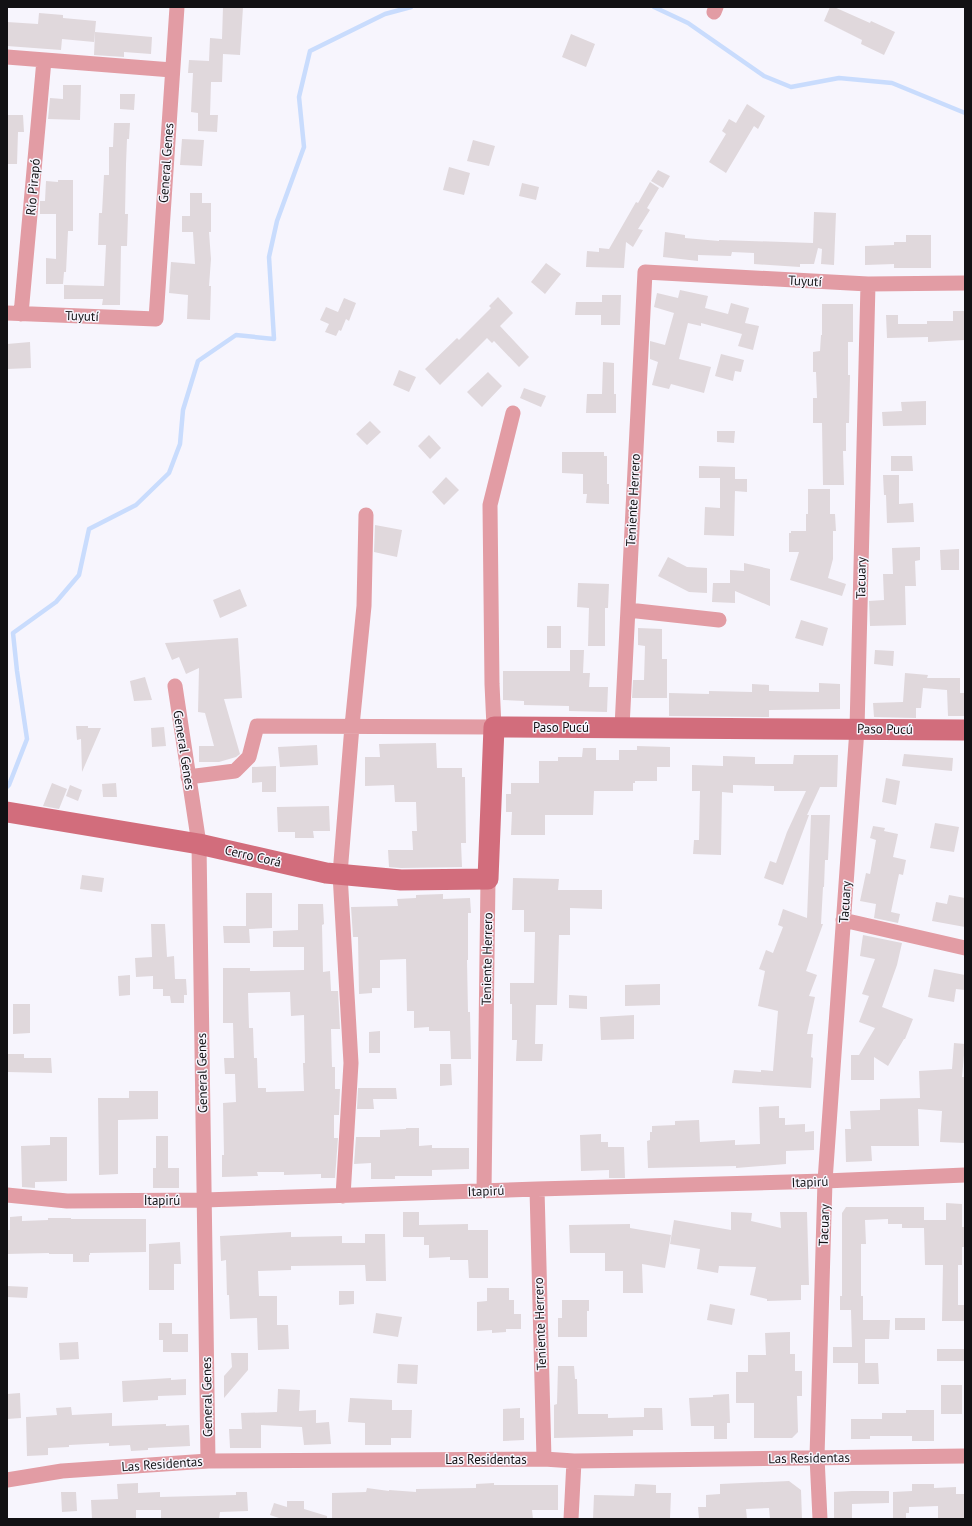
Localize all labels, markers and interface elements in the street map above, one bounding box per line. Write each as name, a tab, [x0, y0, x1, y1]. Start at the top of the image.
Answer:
street label: General Genes	[155, 122, 177, 204]
street label: Río Pirapó	[22, 158, 44, 216]
street label: Tuyutí	[788, 272, 823, 290]
street label: Tuyutí	[65, 307, 100, 325]
street label: Teniente Herrero	[622, 453, 644, 547]
street label: Tacuary	[852, 557, 870, 599]
street label: General Genes	[169, 709, 199, 791]
street label: Paso Pucú	[533, 719, 589, 736]
street label: Paso Pucú	[857, 720, 913, 738]
street label: Cerro Corá	[223, 841, 283, 871]
street label: Tacuary	[835, 880, 855, 924]
street label: Teniente Herrero	[478, 912, 496, 1006]
street label: General Genes	[193, 1033, 211, 1113]
street label: Itapirú	[791, 1173, 829, 1191]
street label: Itapirú	[467, 1182, 505, 1200]
street label: Itapirú	[144, 1192, 180, 1209]
street label: Tacuary	[815, 1204, 833, 1246]
street label: Teniente Herrero	[530, 1277, 550, 1371]
street label: General Genes	[198, 1357, 216, 1437]
street label: Las Residentas	[768, 1449, 850, 1467]
street label: Las Residentas	[445, 1451, 527, 1468]
street label: Las Residentas	[121, 1453, 203, 1475]

